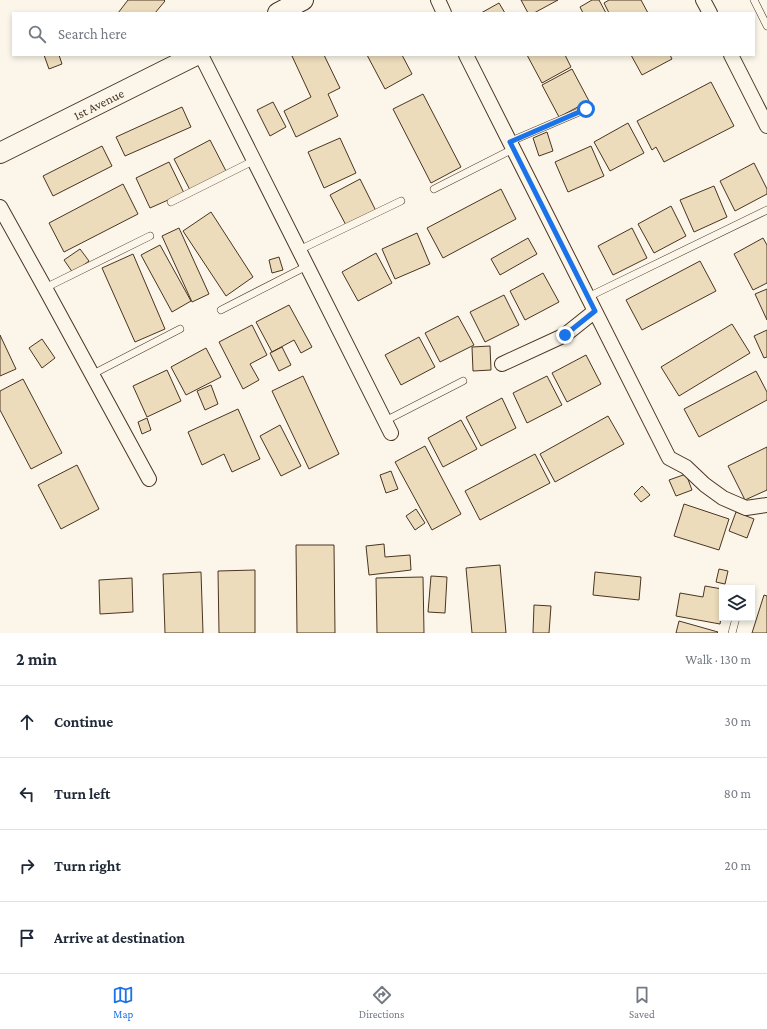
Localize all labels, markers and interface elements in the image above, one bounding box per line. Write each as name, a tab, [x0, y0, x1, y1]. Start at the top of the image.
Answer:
search box	[12, 12, 755, 56]
icon: search	[26, 23, 48, 45]
text: Search here	[58, 26, 127, 42]
street label: 1st Avenue	[71, 85, 127, 123]
route start	[577, 100, 595, 118]
route end	[556, 326, 574, 344]
map controls	[719, 585, 755, 621]
button: layers	[719, 585, 755, 621]
text: 2 min	[16, 650, 57, 669]
text: Walk · 130 m	[685, 652, 751, 667]
icon: ahead	[16, 711, 38, 733]
text: Continue	[54, 714, 113, 730]
text: 30 m	[725, 714, 751, 729]
icon: left	[16, 783, 38, 805]
text: Turn left	[54, 786, 110, 802]
text: 80 m	[724, 786, 751, 801]
icon: right	[16, 855, 38, 877]
text: Turn right	[54, 858, 121, 874]
text: 20 m	[725, 858, 751, 873]
icon: arrive	[16, 927, 38, 949]
text: Arrive at destination	[54, 930, 185, 946]
tab: Map	[112, 984, 134, 1020]
tab: Directions	[359, 984, 404, 1020]
tab: Saved	[629, 984, 655, 1020]

